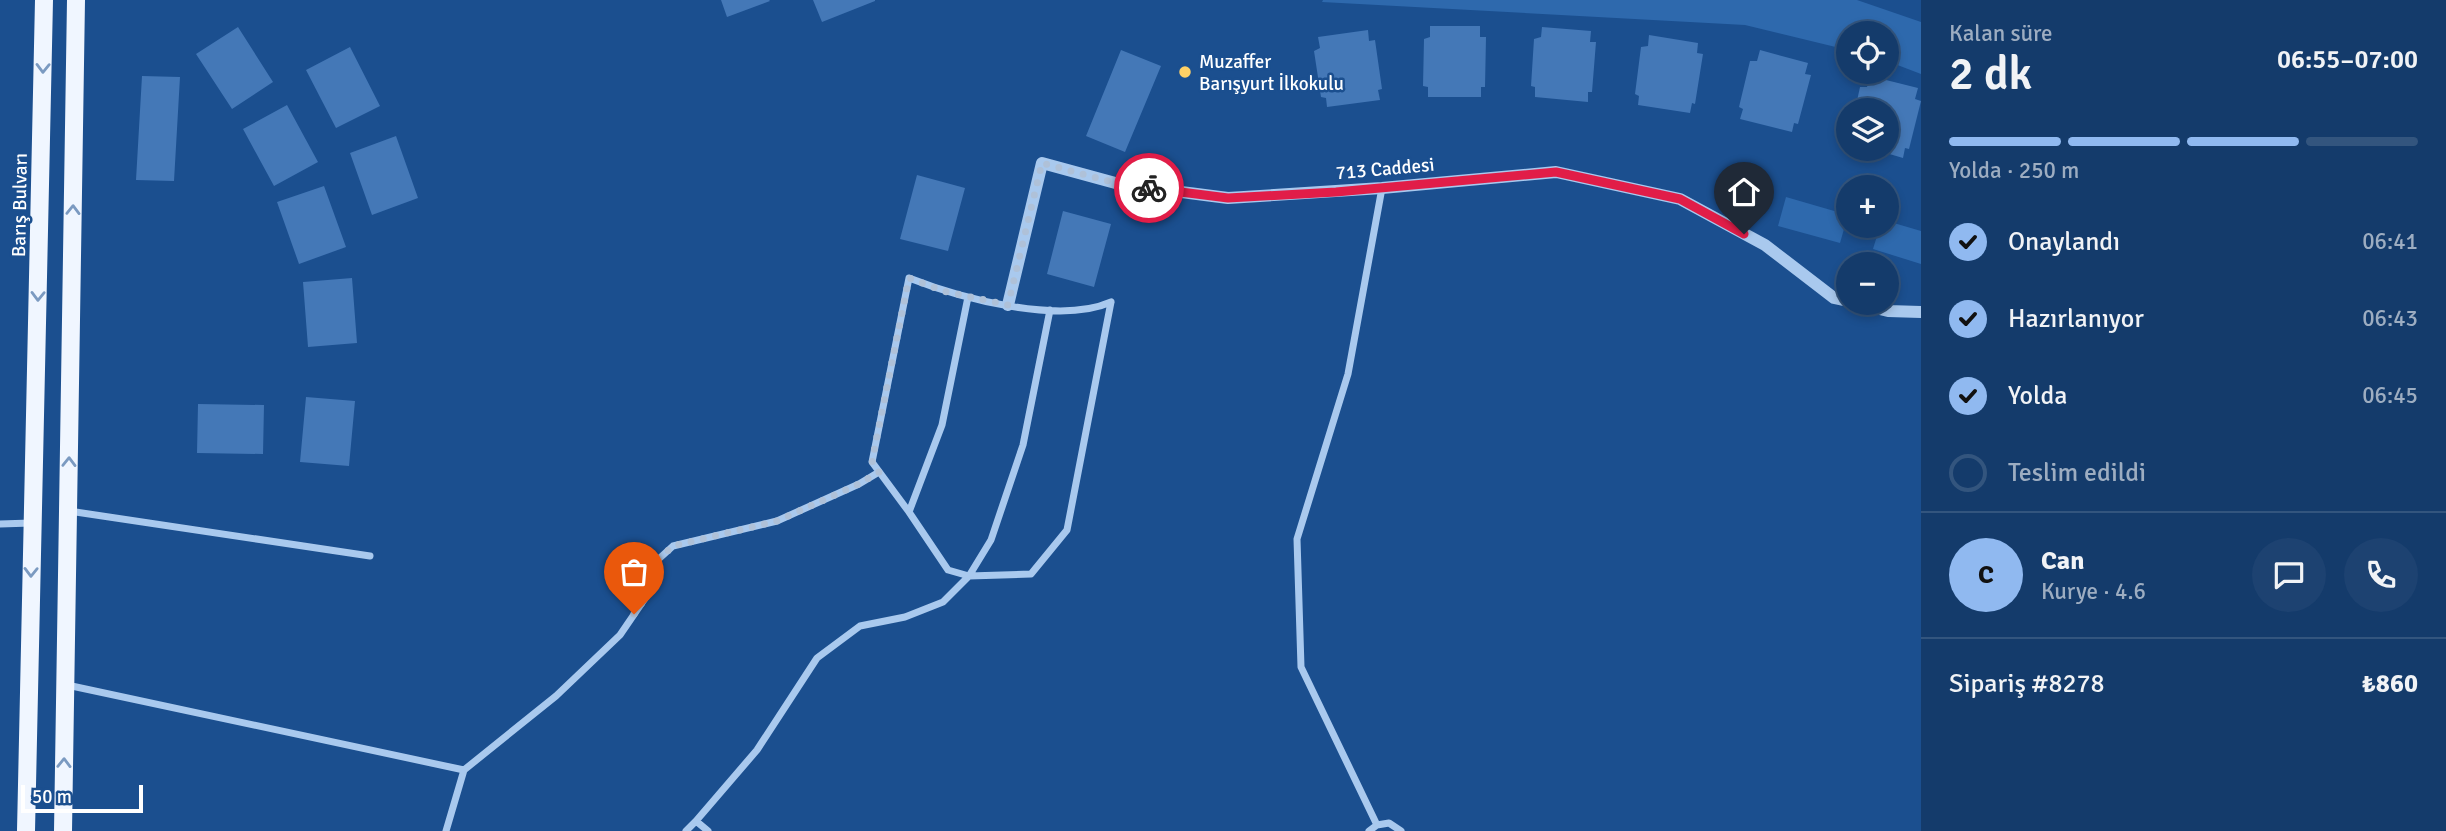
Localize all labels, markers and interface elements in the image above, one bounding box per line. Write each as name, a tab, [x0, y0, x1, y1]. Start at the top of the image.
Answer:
text: Kalan süre	[1949, 19, 2053, 48]
map controls	[1836, 21, 1899, 315]
button: locate	[1836, 21, 1899, 84]
text: 06:55–07:00	[2277, 44, 2418, 76]
text: 2 dk	[1949, 46, 2032, 102]
place label: Muzaffer Barışyurt İlkokulu	[1199, 50, 1344, 96]
one-way arrow	[35, 63, 50, 74]
marker: Muzaffer Barışyurt İlkokulu	[1177, 64, 1193, 80]
button: layers	[1836, 98, 1899, 161]
street label: Barış Bulvarı	[7, 153, 33, 257]
courier	[1114, 153, 1184, 223]
street label: 713 Caddesi	[1335, 153, 1435, 185]
text: Yolda · 250 m	[1949, 156, 2079, 185]
pin	[1714, 162, 1774, 234]
icon: bike	[1130, 169, 1168, 207]
icon: home	[1725, 173, 1763, 211]
button: +	[1836, 175, 1899, 238]
one-way arrow	[65, 204, 81, 215]
icon: check	[1949, 223, 1987, 261]
text: Onaylandı	[2008, 226, 2120, 258]
text: 06:41	[2362, 227, 2418, 256]
button: −	[1836, 252, 1899, 315]
one-way arrow	[30, 290, 45, 301]
icon: check	[1949, 300, 1987, 338]
text: Hazırlanıyor	[2008, 303, 2144, 335]
text: 06:43	[2362, 304, 2418, 333]
icon: check	[1949, 377, 1987, 415]
text: Yolda	[2008, 380, 2068, 412]
text: 06:45	[2362, 381, 2418, 410]
one-way arrow	[61, 456, 77, 467]
text: Teslim edildi	[2008, 457, 2146, 489]
button: chat	[2252, 538, 2326, 612]
button: phone	[2344, 538, 2418, 612]
pin	[604, 542, 664, 614]
text: Can	[2041, 545, 2084, 577]
icon: bag	[615, 553, 653, 591]
text: C	[1978, 559, 1994, 591]
one-way arrow	[24, 567, 39, 578]
text: Kurye · 4.6	[2041, 577, 2146, 606]
text: Sipariş #8278	[1949, 668, 2105, 700]
text: ₺860	[2362, 668, 2418, 700]
one-way arrow	[57, 757, 72, 768]
scale bar	[21, 782, 144, 814]
text: 50 m	[32, 785, 72, 809]

